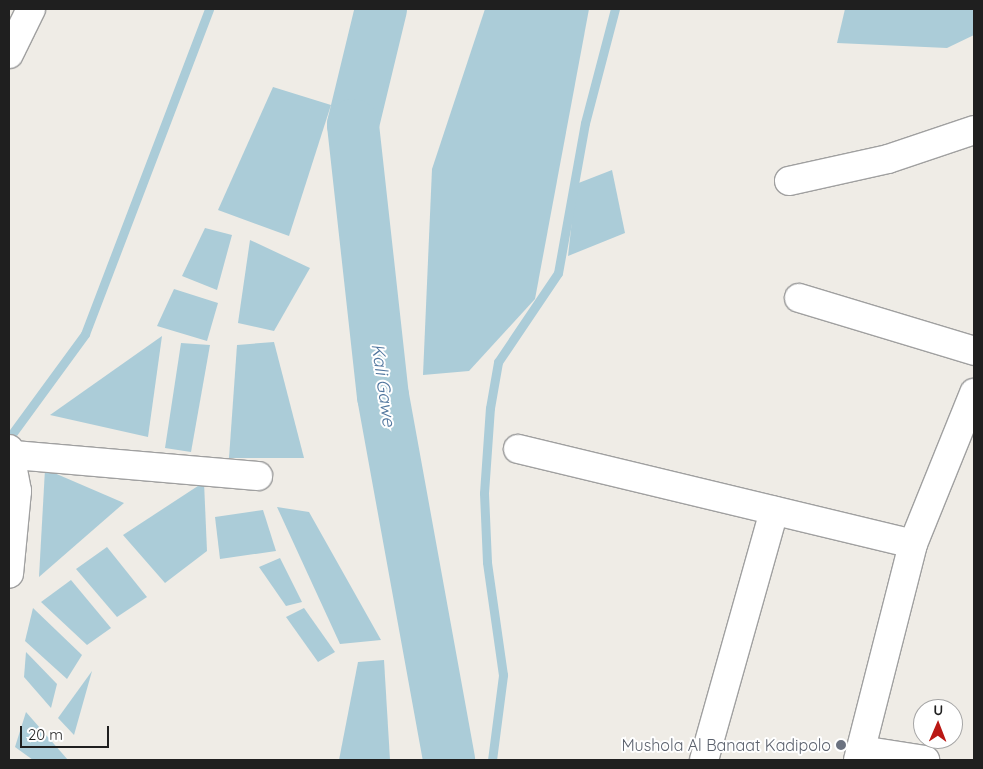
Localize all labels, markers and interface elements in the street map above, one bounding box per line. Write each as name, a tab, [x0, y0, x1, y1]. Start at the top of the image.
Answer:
water label: Kali Gawe	[367, 342, 399, 428]
north arrow	[913, 699, 963, 749]
text: U	[933, 701, 943, 719]
scale bar	[22, 716, 111, 748]
text: 20 m	[28, 725, 63, 744]
place label: Mushola Al Banaat Kadipolo	[621, 735, 831, 755]
marker: Mushola Al Banaat Kadipolo	[835, 739, 847, 751]

